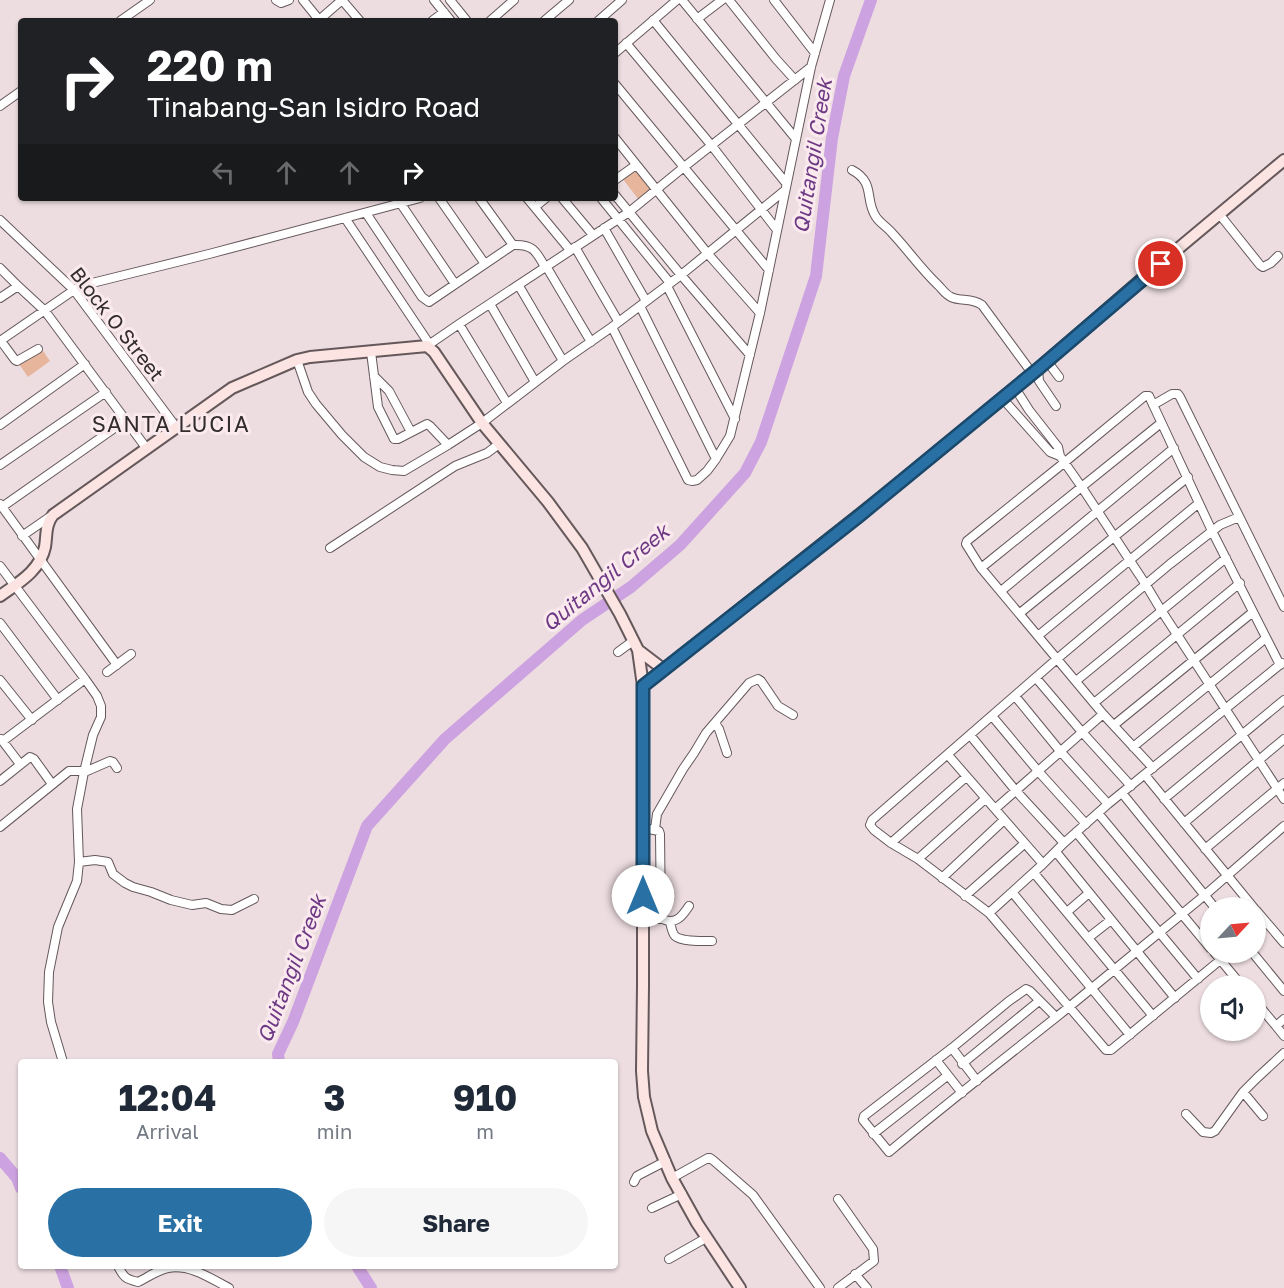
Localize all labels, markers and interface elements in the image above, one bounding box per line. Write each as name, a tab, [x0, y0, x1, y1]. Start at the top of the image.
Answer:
text: 220 m	[147, 40, 273, 90]
icon: right	[48, 42, 126, 120]
water label: Quitangil Creek	[787, 75, 837, 235]
text: Tinabang-San Isidro Road	[147, 91, 480, 123]
icon: left	[207, 156, 240, 189]
icon: ahead	[270, 156, 303, 189]
icon: ahead	[333, 156, 366, 189]
icon: right	[396, 156, 429, 189]
pin	[1135, 238, 1186, 289]
icon: arrive	[1144, 247, 1177, 280]
street label: Block O Street	[66, 262, 170, 385]
district label: SANTA LUCIA	[92, 410, 250, 437]
water label: Quitangil Creek	[537, 517, 676, 636]
position arrow	[611, 864, 675, 928]
water label: Quitangil Creek	[251, 889, 332, 1046]
north arrow	[1200, 897, 1266, 963]
map controls	[1200, 897, 1266, 1041]
button: sound	[1200, 975, 1266, 1041]
text: 12:04	[118, 1076, 216, 1119]
text: 3	[324, 1076, 346, 1119]
text: 910	[453, 1076, 518, 1119]
text: Arrival	[136, 1119, 199, 1143]
text: min	[317, 1119, 352, 1143]
text: m	[476, 1119, 494, 1143]
button: Exit	[48, 1188, 312, 1257]
button: Share	[324, 1188, 588, 1257]

